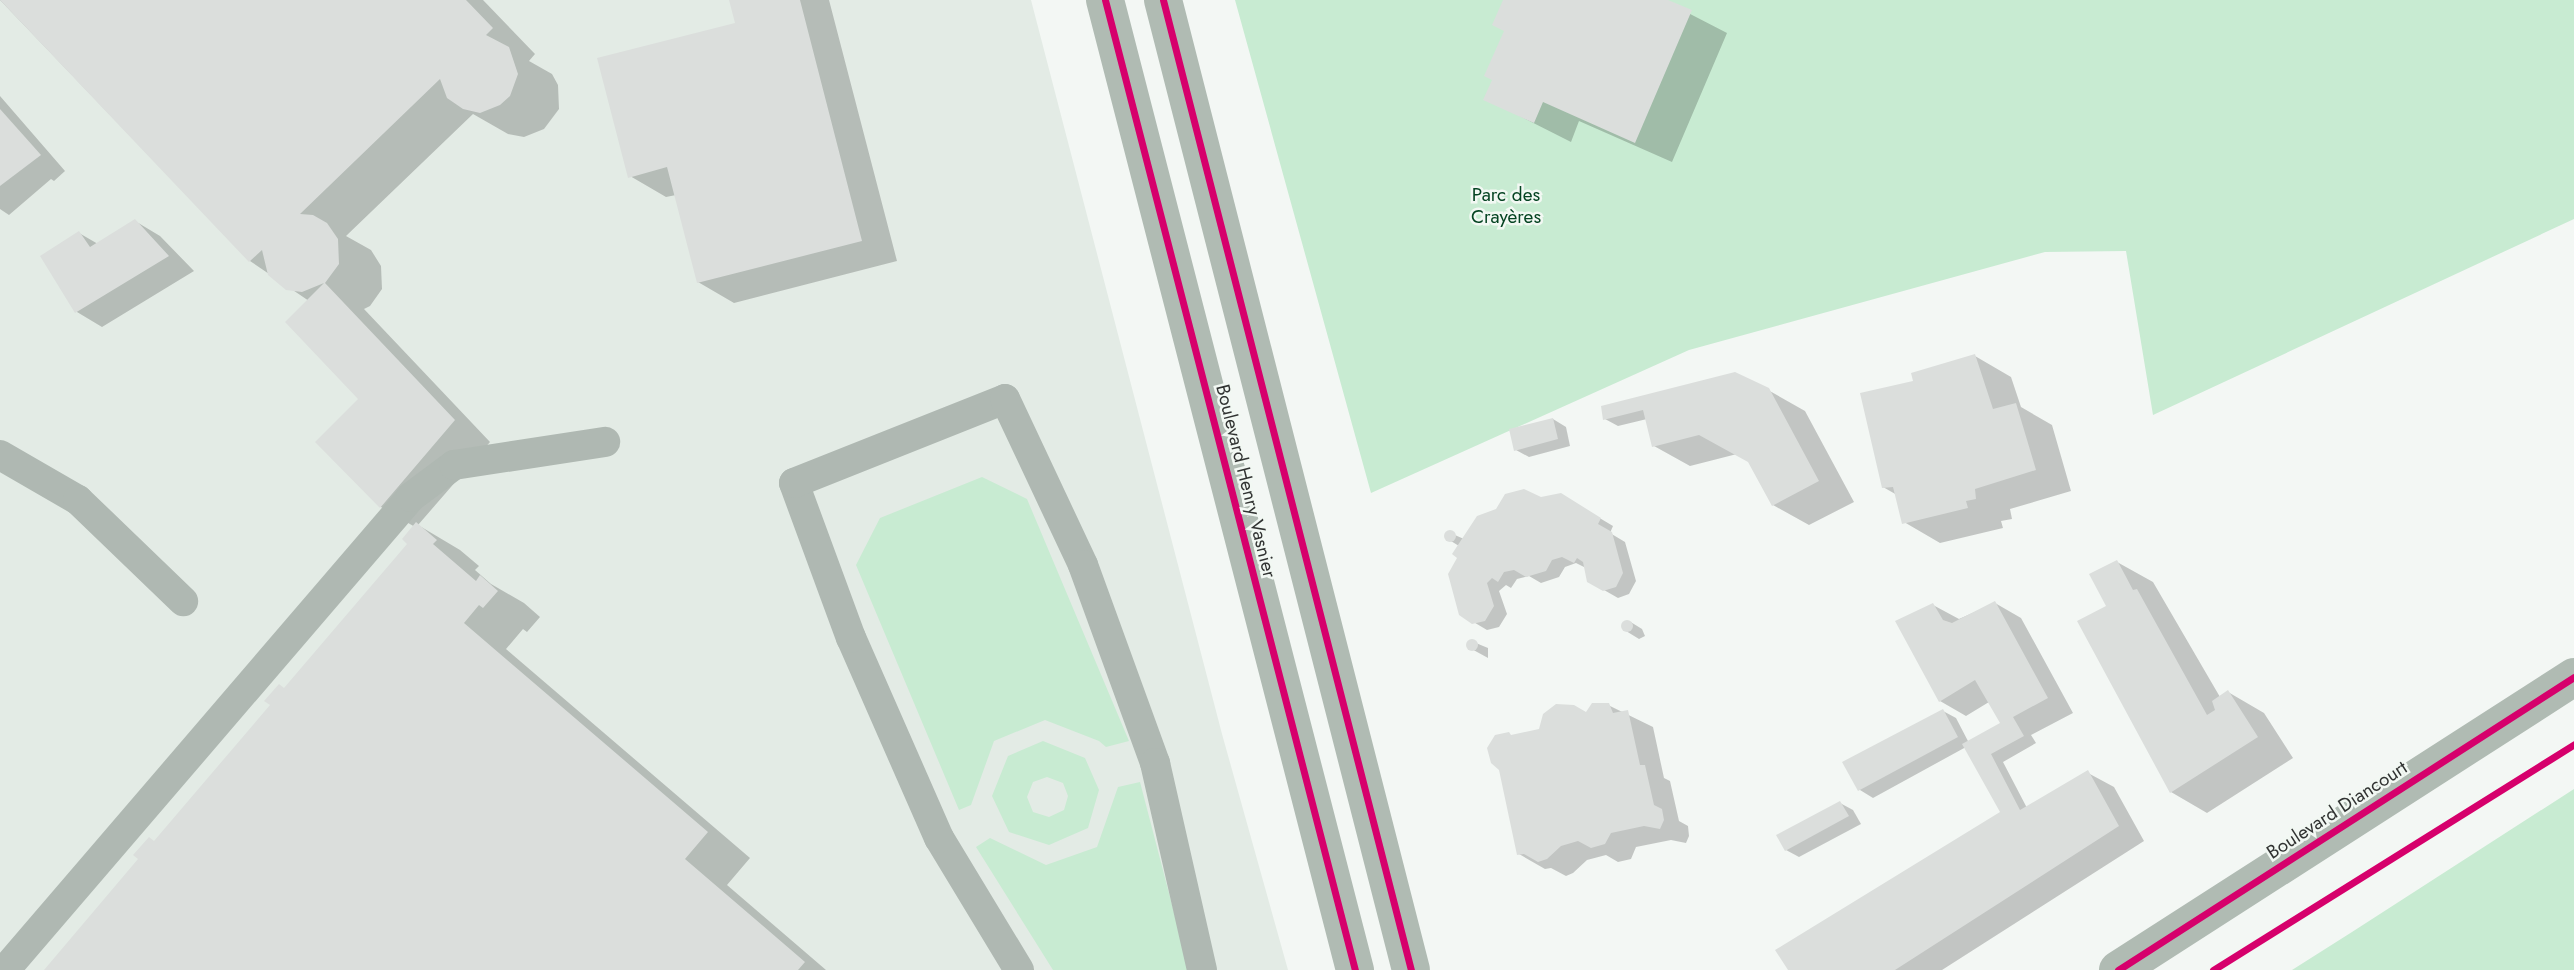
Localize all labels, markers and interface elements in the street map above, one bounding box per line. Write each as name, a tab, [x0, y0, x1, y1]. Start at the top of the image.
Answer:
park label: Parc des Crayères	[1471, 184, 1541, 228]
street label: Boulevard Henry Vasnier	[1211, 382, 1281, 580]
street label: Boulevard Diancourt	[2263, 756, 2411, 864]

